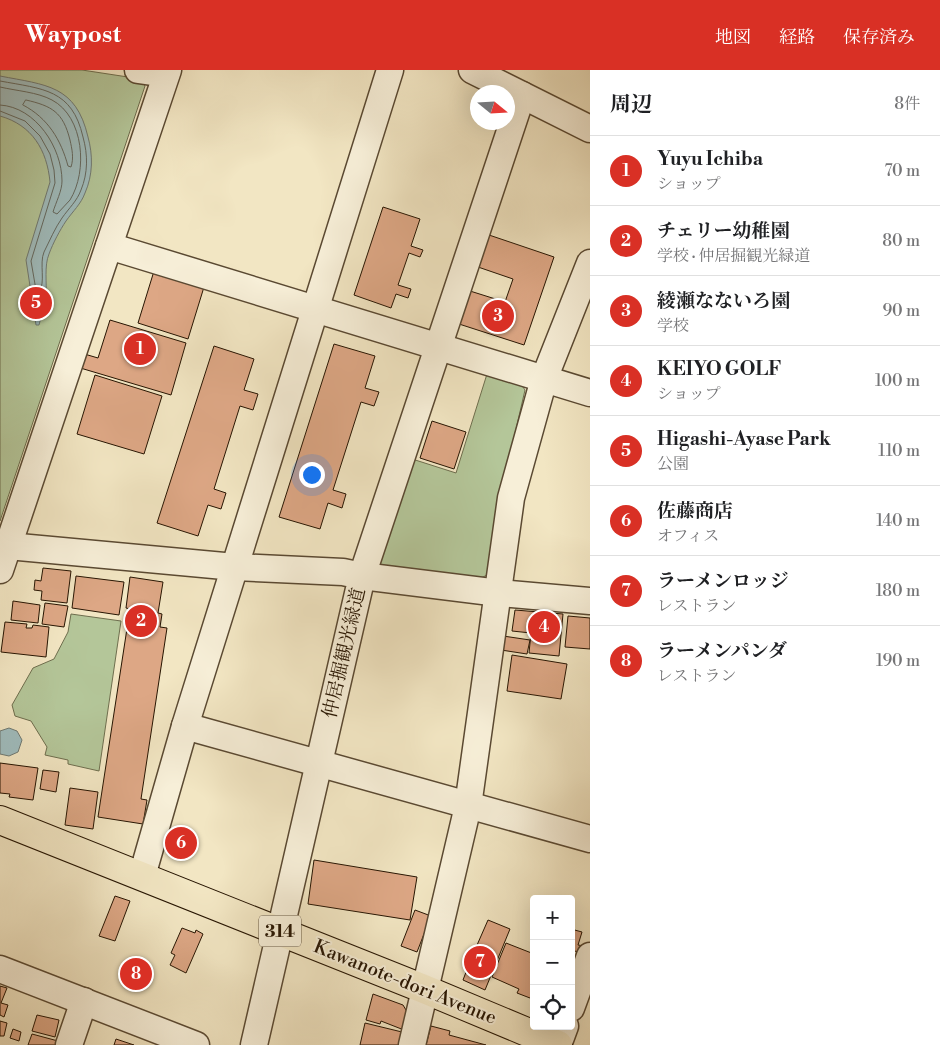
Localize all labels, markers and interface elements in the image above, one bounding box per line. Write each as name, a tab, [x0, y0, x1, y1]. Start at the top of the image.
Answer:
text: Waypost	[25, 20, 121, 50]
text: 地図	[715, 26, 751, 49]
text: 経路	[779, 26, 815, 49]
text: 保存済み	[843, 26, 915, 49]
north arrow	[470, 85, 515, 130]
text: 周辺	[610, 92, 652, 118]
text: 8件	[894, 94, 920, 114]
text: Yuyu Ichiba	[657, 147, 763, 171]
text: 1	[622, 161, 630, 181]
text: 70 m	[884, 161, 920, 181]
text: ショップ	[657, 174, 721, 194]
text: チェリー幼稚園	[657, 219, 789, 243]
text: 2	[621, 231, 631, 251]
text: 80 m	[882, 231, 920, 251]
text: 学校 · 仲居掘観光緑道	[657, 246, 810, 266]
pin: 5	[20, 284, 52, 322]
text: 綾瀬なないろ園	[657, 289, 790, 313]
pin: 3	[482, 297, 514, 335]
text: 3	[621, 301, 631, 321]
text: 90 m	[882, 301, 920, 321]
text: 学校	[657, 316, 689, 336]
pin: 1	[124, 330, 156, 368]
text: KEIYO GOLF	[657, 357, 782, 381]
text: 4	[621, 371, 631, 391]
text: 100 m	[875, 371, 920, 391]
text: ショップ	[657, 384, 721, 404]
text: Higashi-Ayase Park	[657, 427, 831, 451]
text: 5	[621, 441, 631, 461]
text: 110 m	[878, 441, 920, 461]
text: 公園	[657, 454, 689, 474]
your location	[299, 462, 325, 488]
text: 佐藤商店	[657, 499, 733, 523]
text: 6	[621, 511, 631, 531]
text: 140 m	[876, 511, 920, 531]
text: オフィス	[657, 526, 719, 546]
text: ラーメンロッジ	[657, 569, 789, 593]
text: 7	[621, 581, 631, 601]
text: 180 m	[876, 581, 920, 601]
street label: 仲居掘観光緑道	[317, 585, 371, 721]
text: レストラン	[657, 596, 737, 616]
pin: 2	[125, 602, 157, 640]
pin: 4	[528, 608, 560, 646]
text: ラーメンパンダ	[657, 639, 787, 663]
text: 8	[621, 651, 631, 671]
text: 190 m	[876, 651, 920, 671]
text: レストラン	[657, 666, 737, 686]
pin: 6	[165, 824, 197, 862]
map controls	[530, 895, 575, 1030]
button: +	[530, 895, 575, 940]
road number: 314	[259, 916, 301, 946]
street label: Kawanote-dori Avenue	[310, 934, 500, 1030]
button: −	[530, 940, 575, 985]
pin: 7	[464, 943, 496, 981]
pin: 8	[120, 955, 152, 993]
button: locate	[530, 985, 575, 1030]

